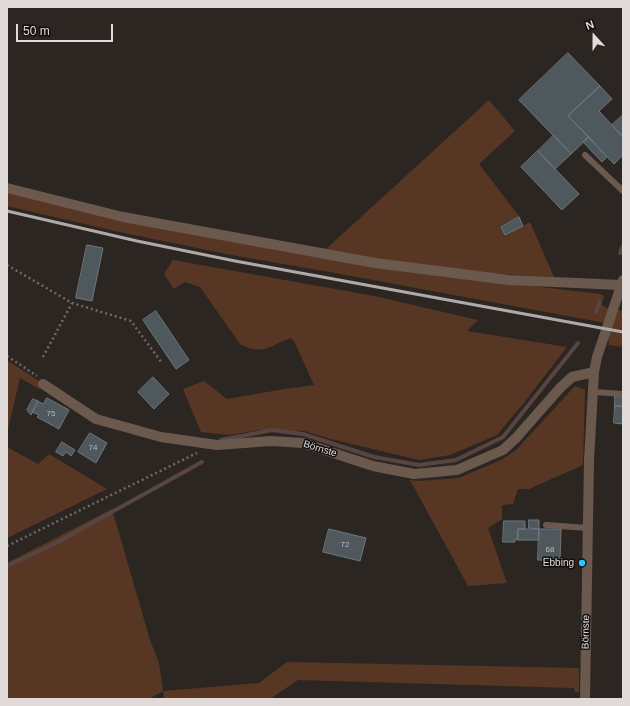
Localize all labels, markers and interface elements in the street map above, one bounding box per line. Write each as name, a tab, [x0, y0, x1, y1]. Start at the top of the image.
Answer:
scale bar	[18, 16, 115, 42]
north arrow	[574, 16, 614, 56]
text: N	[584, 18, 596, 32]
text: 50 m	[23, 24, 50, 38]
house number: 75	[47, 409, 55, 419]
street label: Börnste	[302, 438, 338, 460]
house number: 74	[89, 443, 97, 453]
house number: 72	[341, 540, 349, 550]
house number: 68	[546, 545, 554, 555]
place label: Ebbing	[543, 557, 574, 569]
marker: Ebbing	[577, 558, 587, 568]
street label: Börnste	[580, 615, 592, 649]

